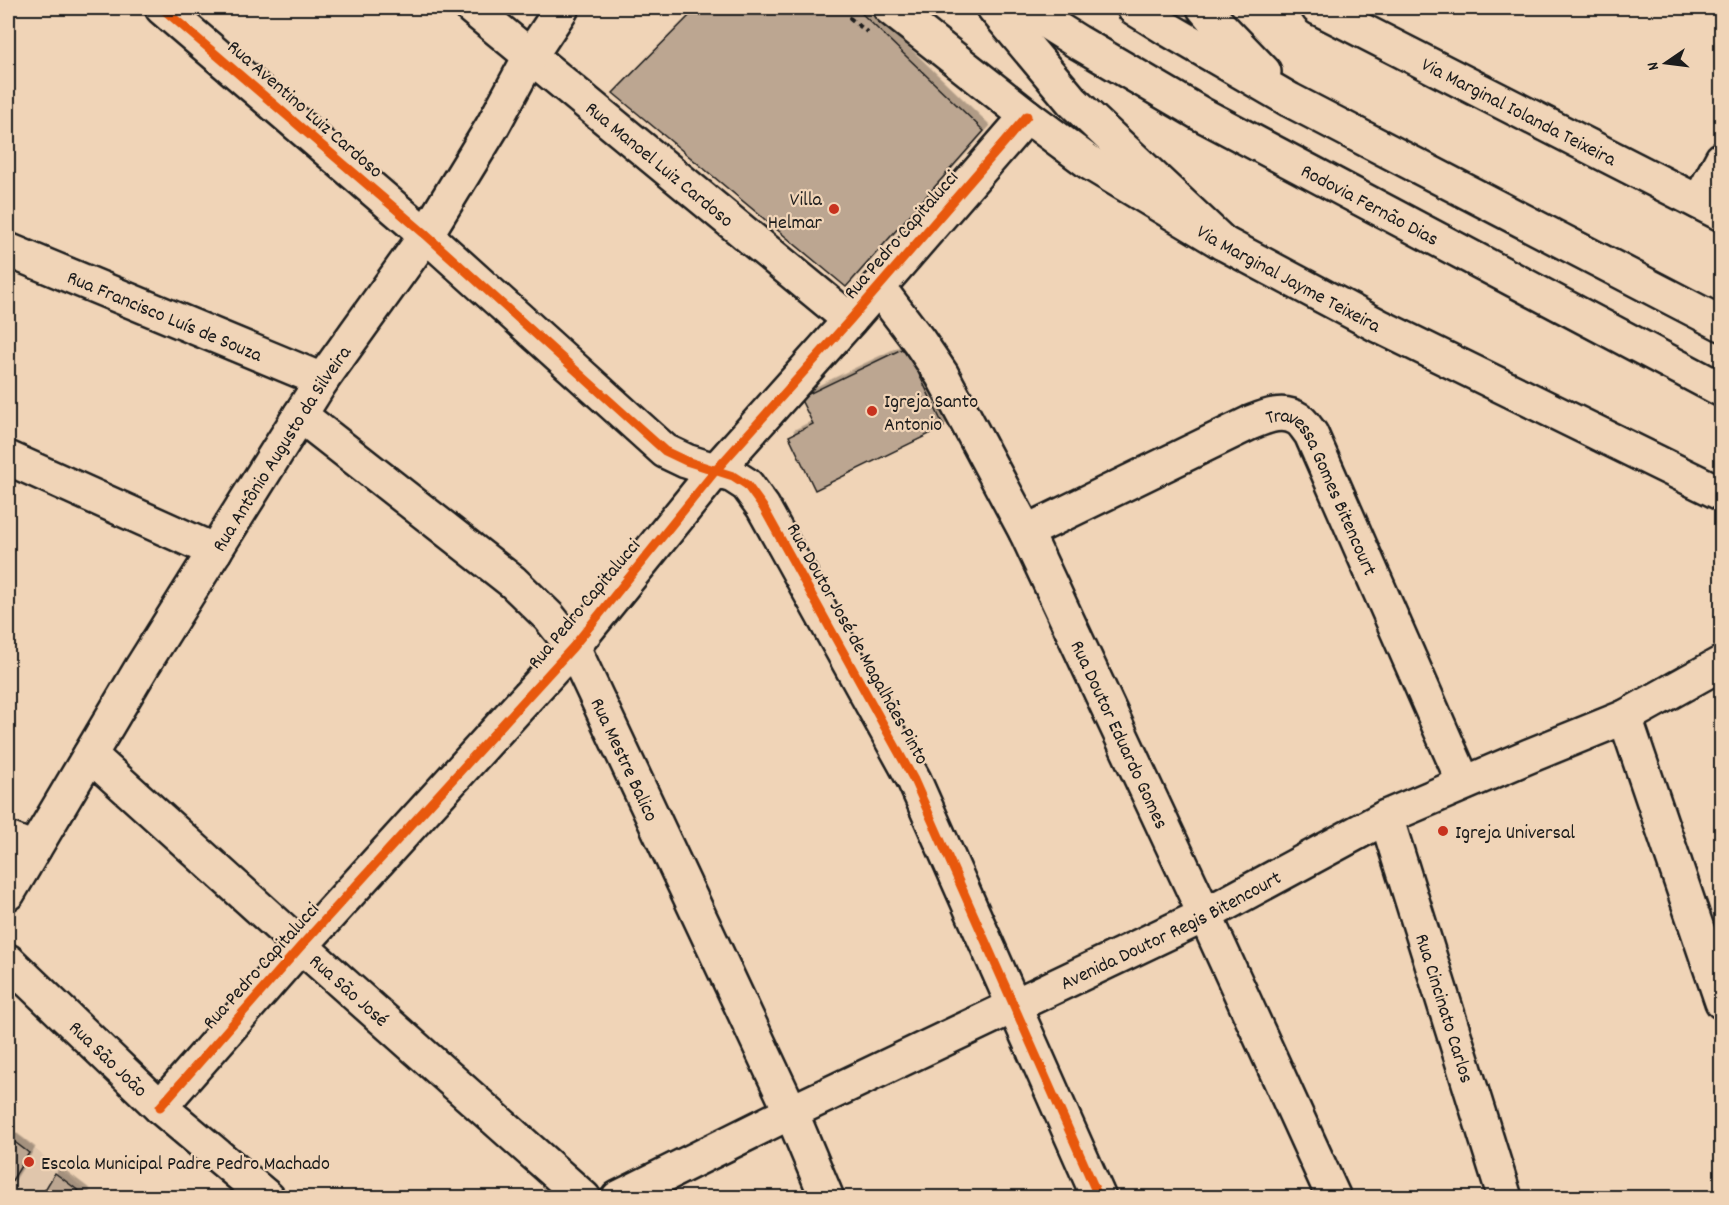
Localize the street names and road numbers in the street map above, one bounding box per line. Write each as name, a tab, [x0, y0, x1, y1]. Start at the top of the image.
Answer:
street label: Rua Aventino Luiz Cardoso	[220, 35, 388, 186]
street label: Via Marginal Iolanda Teixeira	[1416, 52, 1621, 175]
street label: Rua Manoel Luiz Cardoso	[578, 96, 739, 235]
street label: Rodovia Fernão Dias	[1295, 158, 1443, 254]
street label: Rua Pedro Capitalucci	[838, 165, 966, 306]
street label: Via Marginal Jayme Teixeira	[1190, 219, 1385, 342]
street label: Rua Francisco Luís de Souza	[62, 265, 266, 371]
street label: Rua Antônio Augusto da Silveira	[207, 340, 360, 558]
street label: Travessa Gomes Bitencourt	[1263, 403, 1382, 581]
street label: Rua Doutor José de Magalhães Pinto	[778, 519, 935, 770]
street label: Rua Pedro Capitalucci	[522, 533, 648, 676]
street label: Rua Doutor Eduardo Gomes	[1062, 636, 1174, 834]
street label: Rua Mestre Balico	[582, 694, 664, 827]
street label: Avenida Doutor Regis Bitencourt	[1056, 865, 1287, 999]
street label: Rua Pedro Capitalucci	[197, 897, 327, 1037]
street label: Rua Cincinato Carlos	[1406, 931, 1479, 1087]
street label: Rua São José	[302, 949, 394, 1035]
street label: Rua São João	[61, 1015, 153, 1105]

